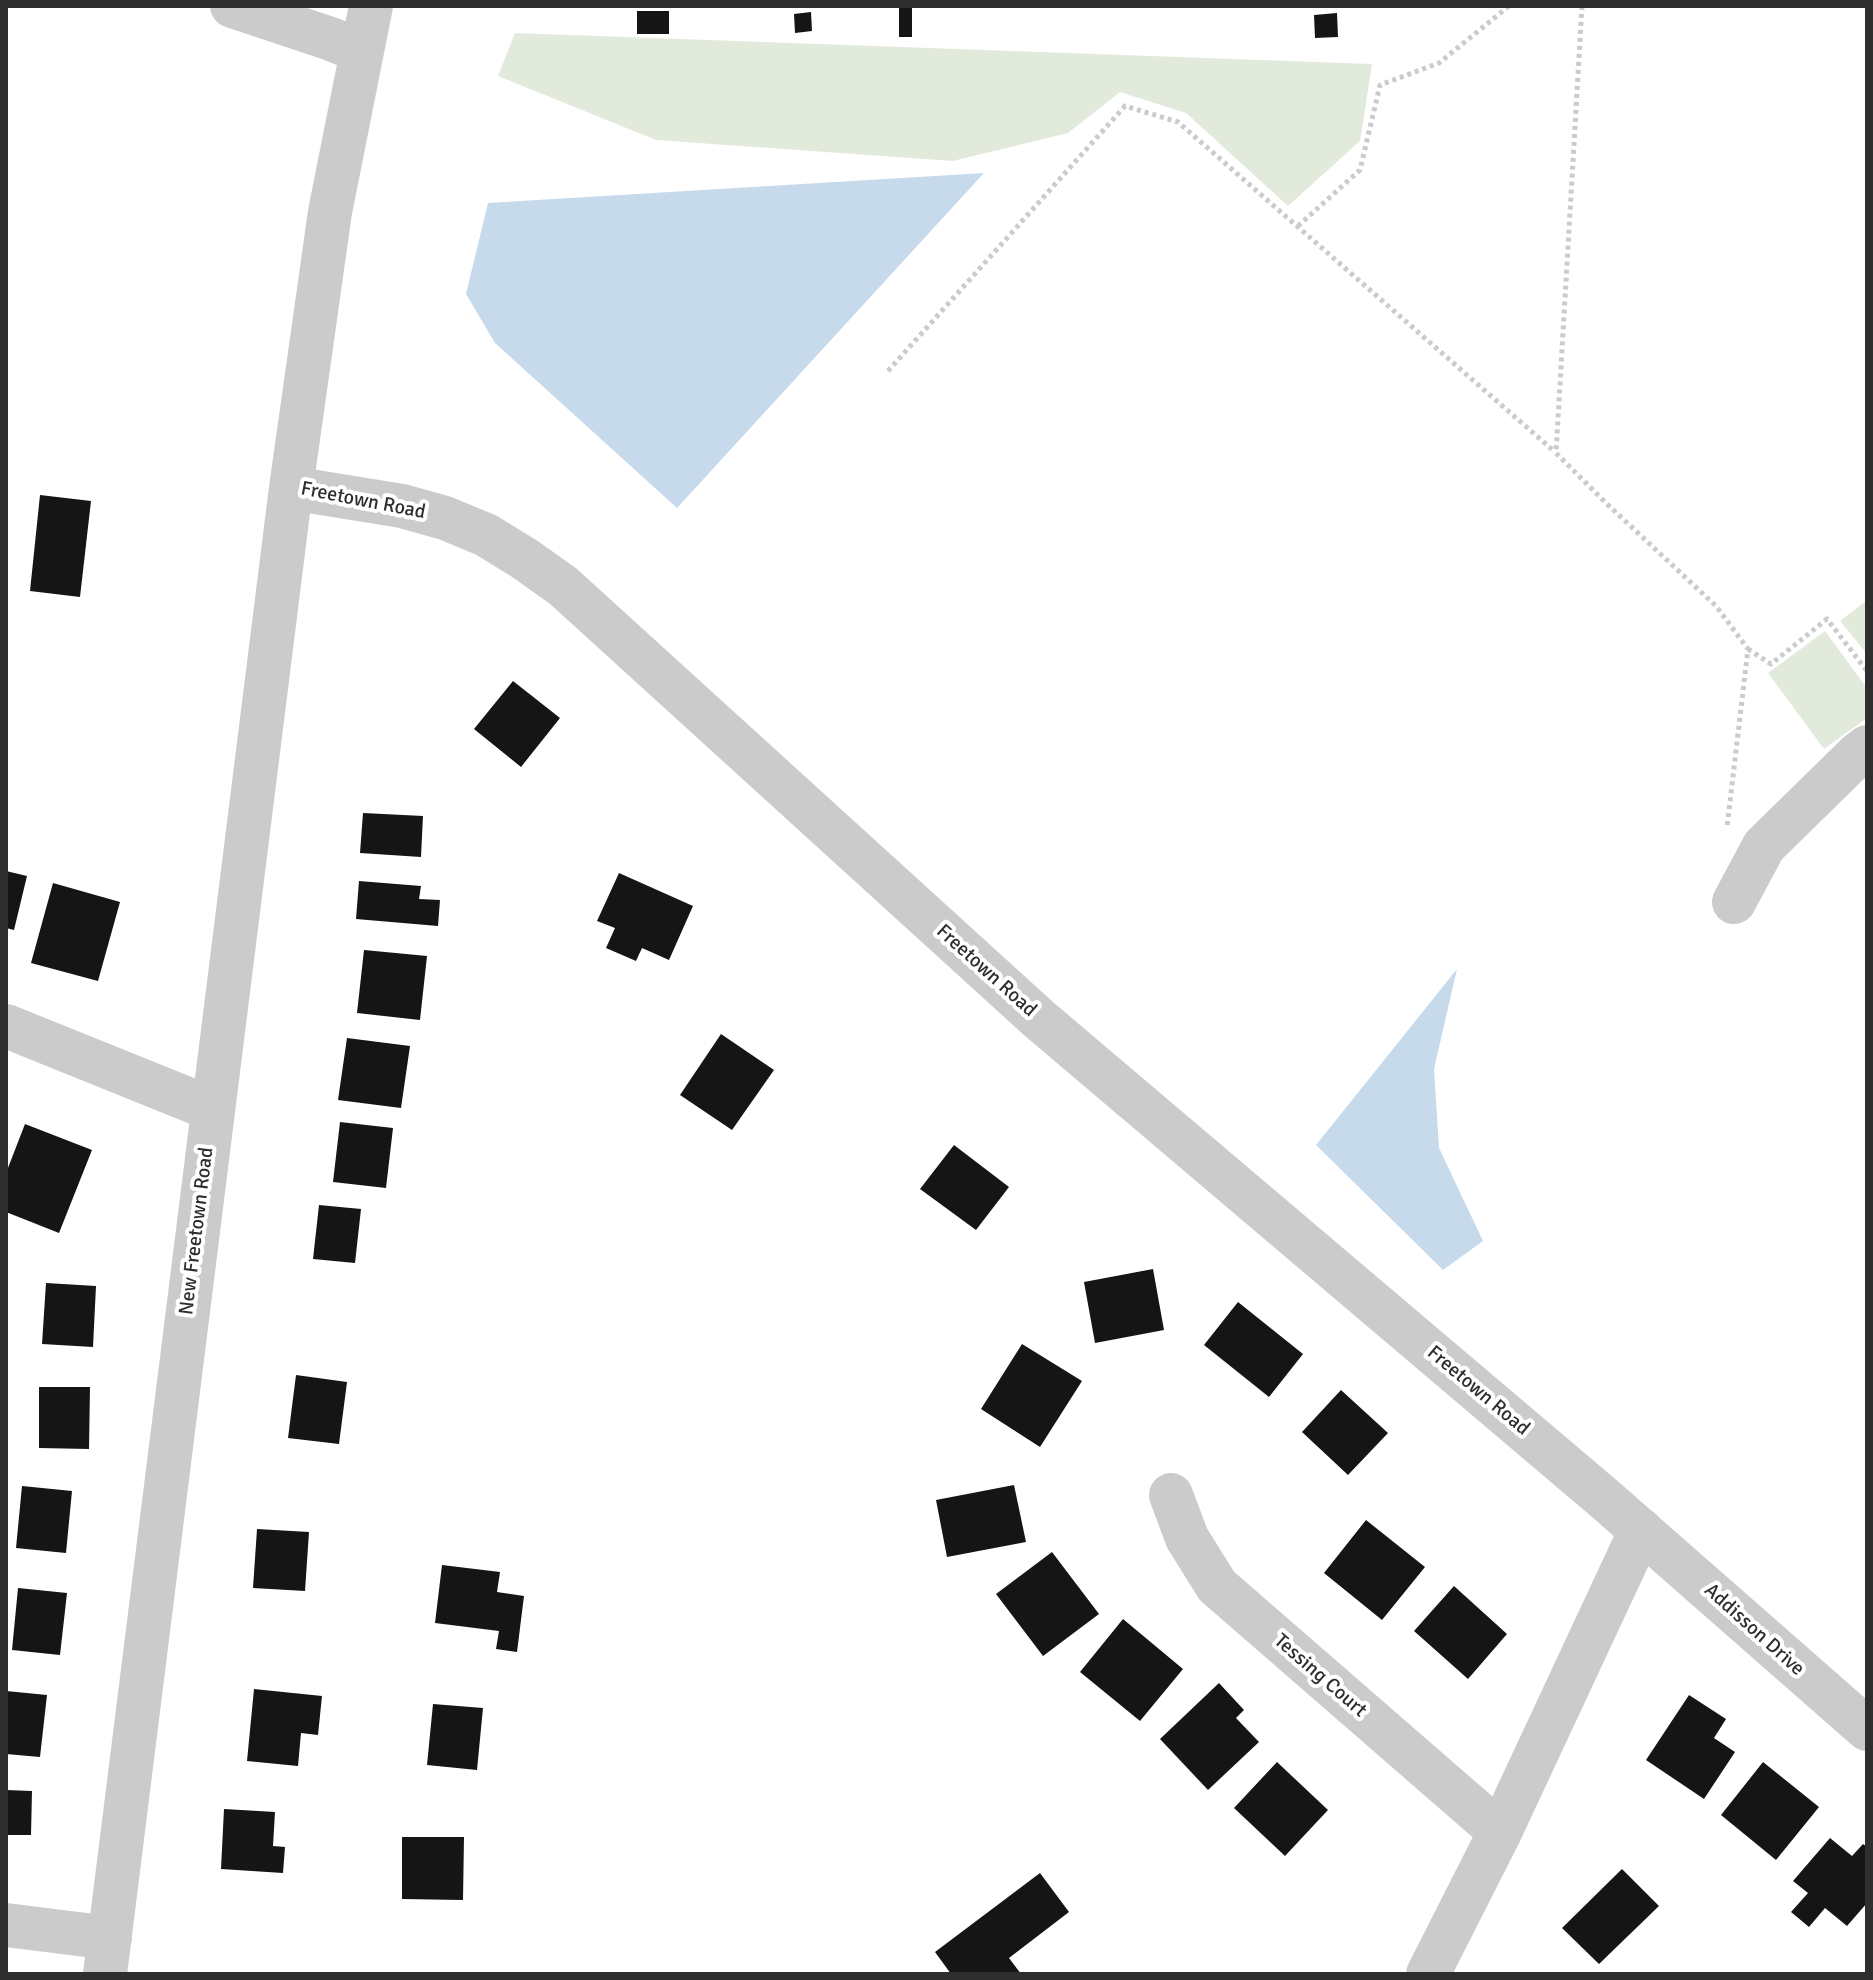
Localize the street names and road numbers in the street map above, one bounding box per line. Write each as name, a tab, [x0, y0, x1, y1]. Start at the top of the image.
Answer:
street label: Freetown Road	[299, 477, 427, 525]
street label: Freetown Road	[931, 920, 1041, 1022]
street label: New Freetown Road	[175, 1146, 219, 1316]
street label: Freetown Road	[1422, 1341, 1534, 1441]
street label: Addisson Drive	[1699, 1579, 1809, 1681]
street label: Tessing Court	[1269, 1629, 1371, 1723]

